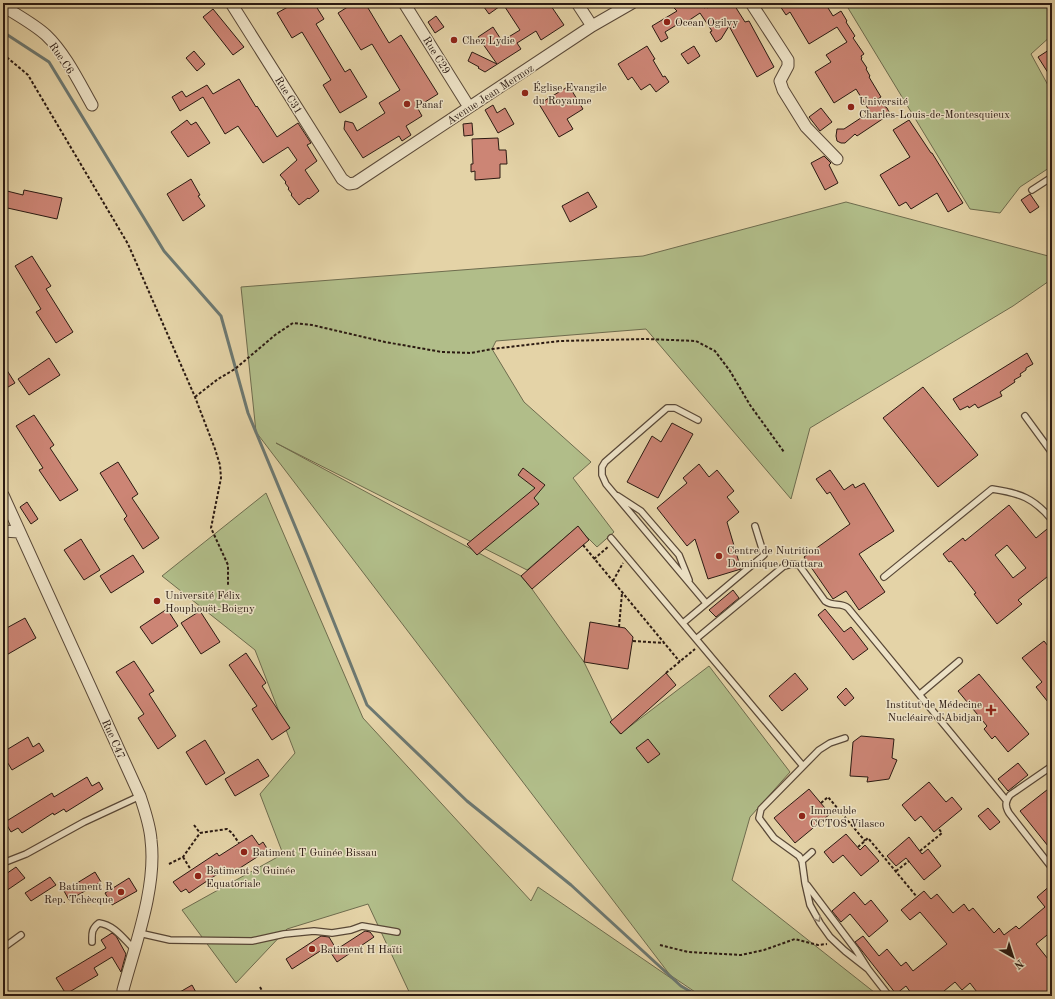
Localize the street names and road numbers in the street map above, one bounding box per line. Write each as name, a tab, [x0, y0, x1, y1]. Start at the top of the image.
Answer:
street label: Rue C29	[420, 35, 452, 77]
street label: Rue C6	[46, 41, 75, 77]
street label: Avenue Jean Mermoz	[445, 63, 536, 127]
street label: Rue C31	[272, 75, 304, 117]
street label: Rue C47	[99, 718, 126, 761]

